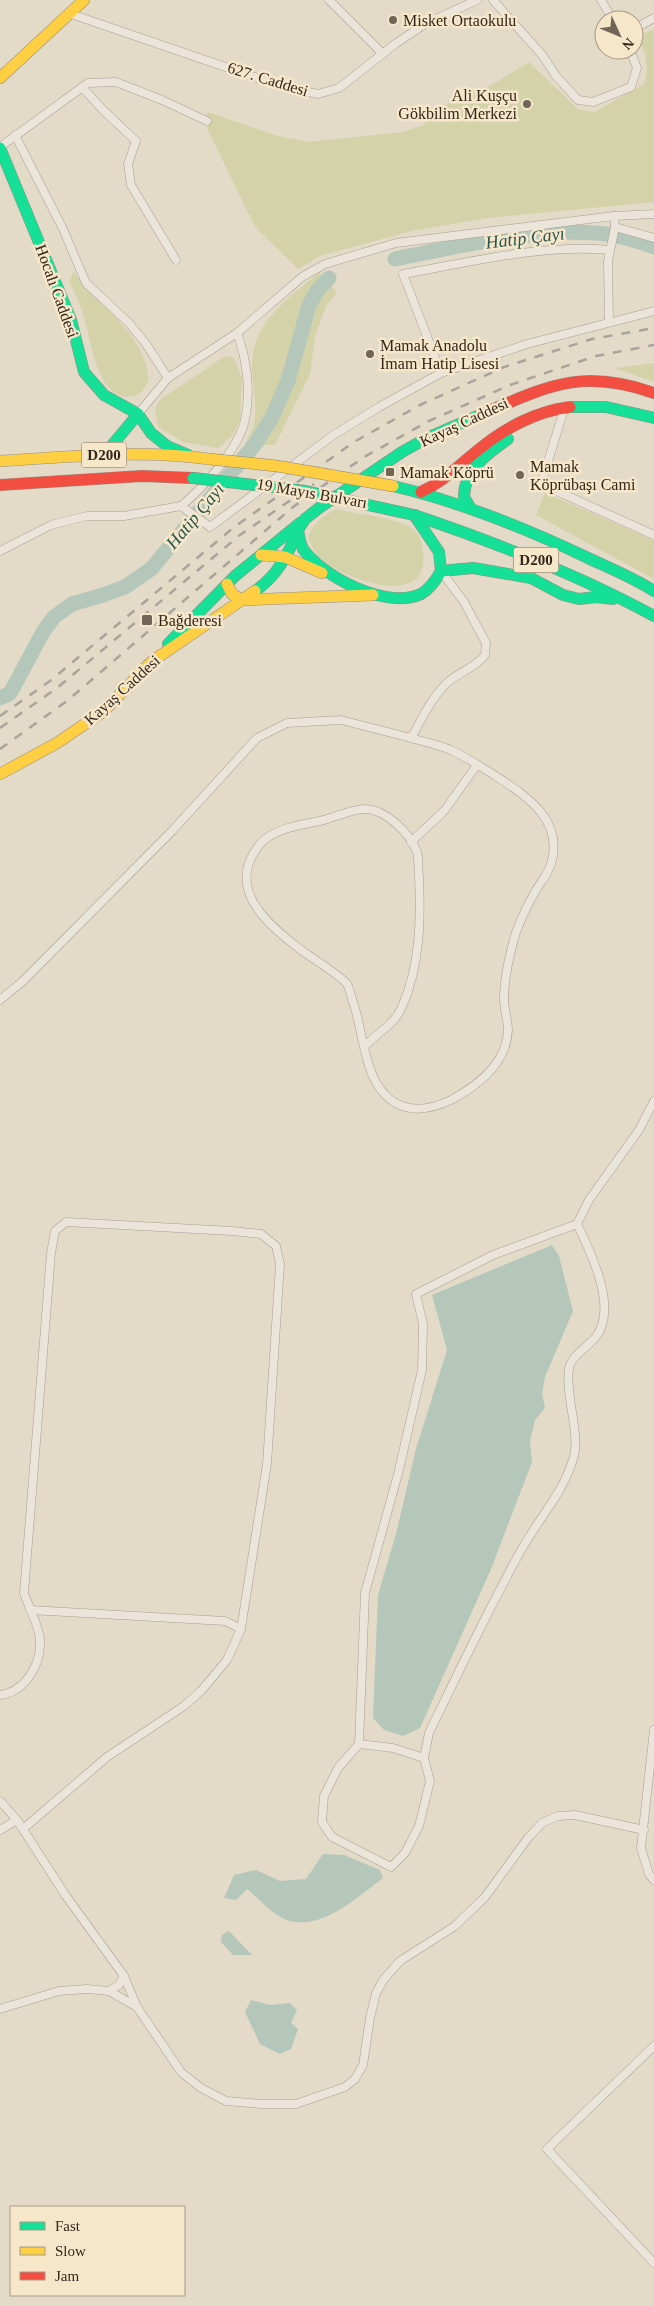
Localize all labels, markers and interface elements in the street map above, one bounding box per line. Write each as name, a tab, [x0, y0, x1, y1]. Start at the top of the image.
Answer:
north arrow	[594, 10, 644, 60]
place label: Misket Ortaokulu	[403, 12, 516, 29]
marker: Misket Ortaokulu	[387, 14, 399, 26]
text: N	[619, 35, 637, 53]
street label: 627. Caddesi	[226, 59, 311, 100]
place label: Ali Kuşçu Gökbilim Merkezi	[398, 87, 518, 122]
marker: Ali Kuşçu Gökbilim Merkezi	[521, 98, 533, 110]
water label: Hatip Çayı	[483, 223, 566, 253]
street label: Hocalı Caddesi	[32, 242, 82, 341]
place label: Mamak Anadolu İmam Hatip Lisesi	[380, 337, 500, 373]
marker: Mamak Anadolu İmam Hatip Lisesi	[364, 348, 376, 360]
street label: Kayaş Caddesi	[417, 394, 512, 451]
road number: D200	[82, 442, 126, 468]
place label: Mamak Köprübaşı Cami	[530, 458, 636, 494]
place label: Mamak Köprü	[400, 464, 494, 482]
marker: Mamak Köprü	[384, 466, 396, 478]
marker: Mamak Köprübaşı Cami	[514, 469, 526, 481]
street label: 19 Mayıs Bulvarı	[255, 475, 369, 512]
water label: Hatip Çayı	[161, 479, 228, 554]
road number: D200	[514, 548, 558, 572]
place label: Bağderesi	[158, 612, 223, 630]
marker: Bağderesi	[140, 613, 154, 627]
street label: Kayaş Caddesi	[81, 651, 164, 729]
legend	[10, 2206, 185, 2296]
text: Fast	[55, 2218, 81, 2234]
text: Slow	[55, 2243, 86, 2259]
text: Jam	[55, 2268, 79, 2284]

